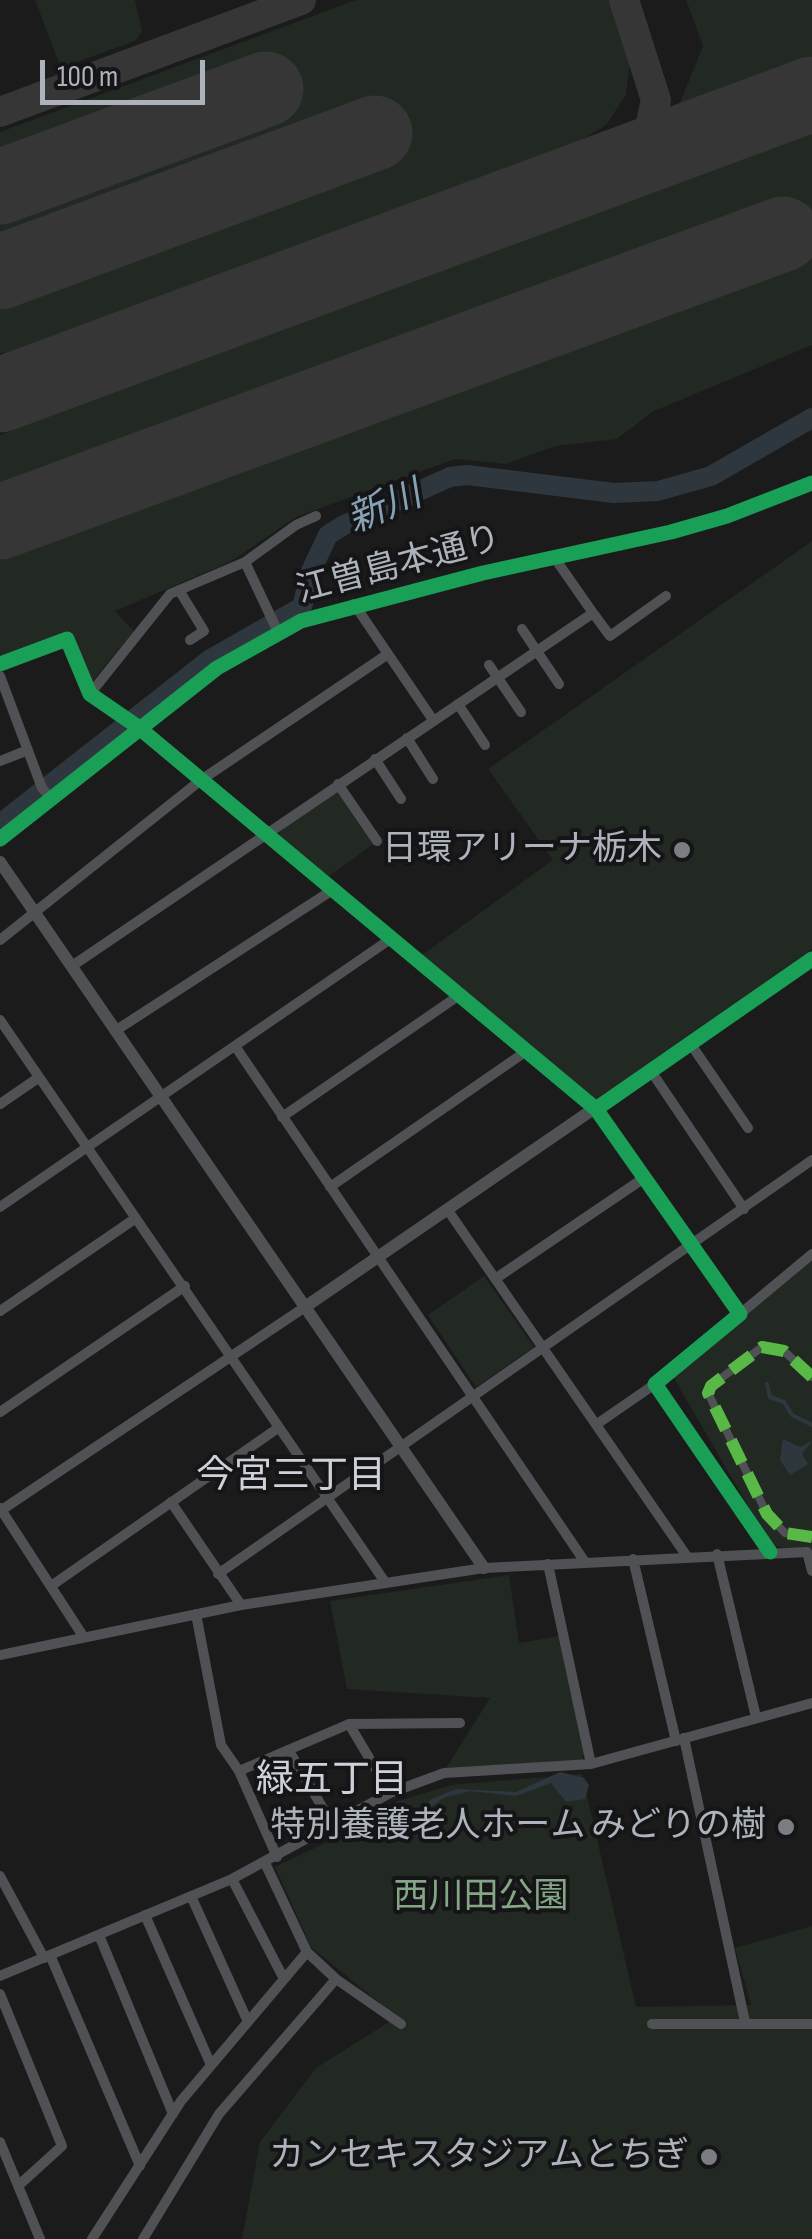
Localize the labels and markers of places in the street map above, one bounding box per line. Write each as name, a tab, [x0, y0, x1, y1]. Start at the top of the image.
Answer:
place label: 日環アリーナ栃木	[382, 829, 662, 871]
marker: 日環アリーナ栃木	[671, 839, 693, 861]
place label: 特別養護老人ホーム みどりの樹	[270, 1806, 766, 1848]
marker: 特別養護老人ホーム みどりの樹	[775, 1816, 797, 1838]
place label: カンセキスタジアムとちぎ	[269, 2136, 689, 2178]
marker: カンセキスタジアムとちぎ	[698, 2146, 720, 2168]

